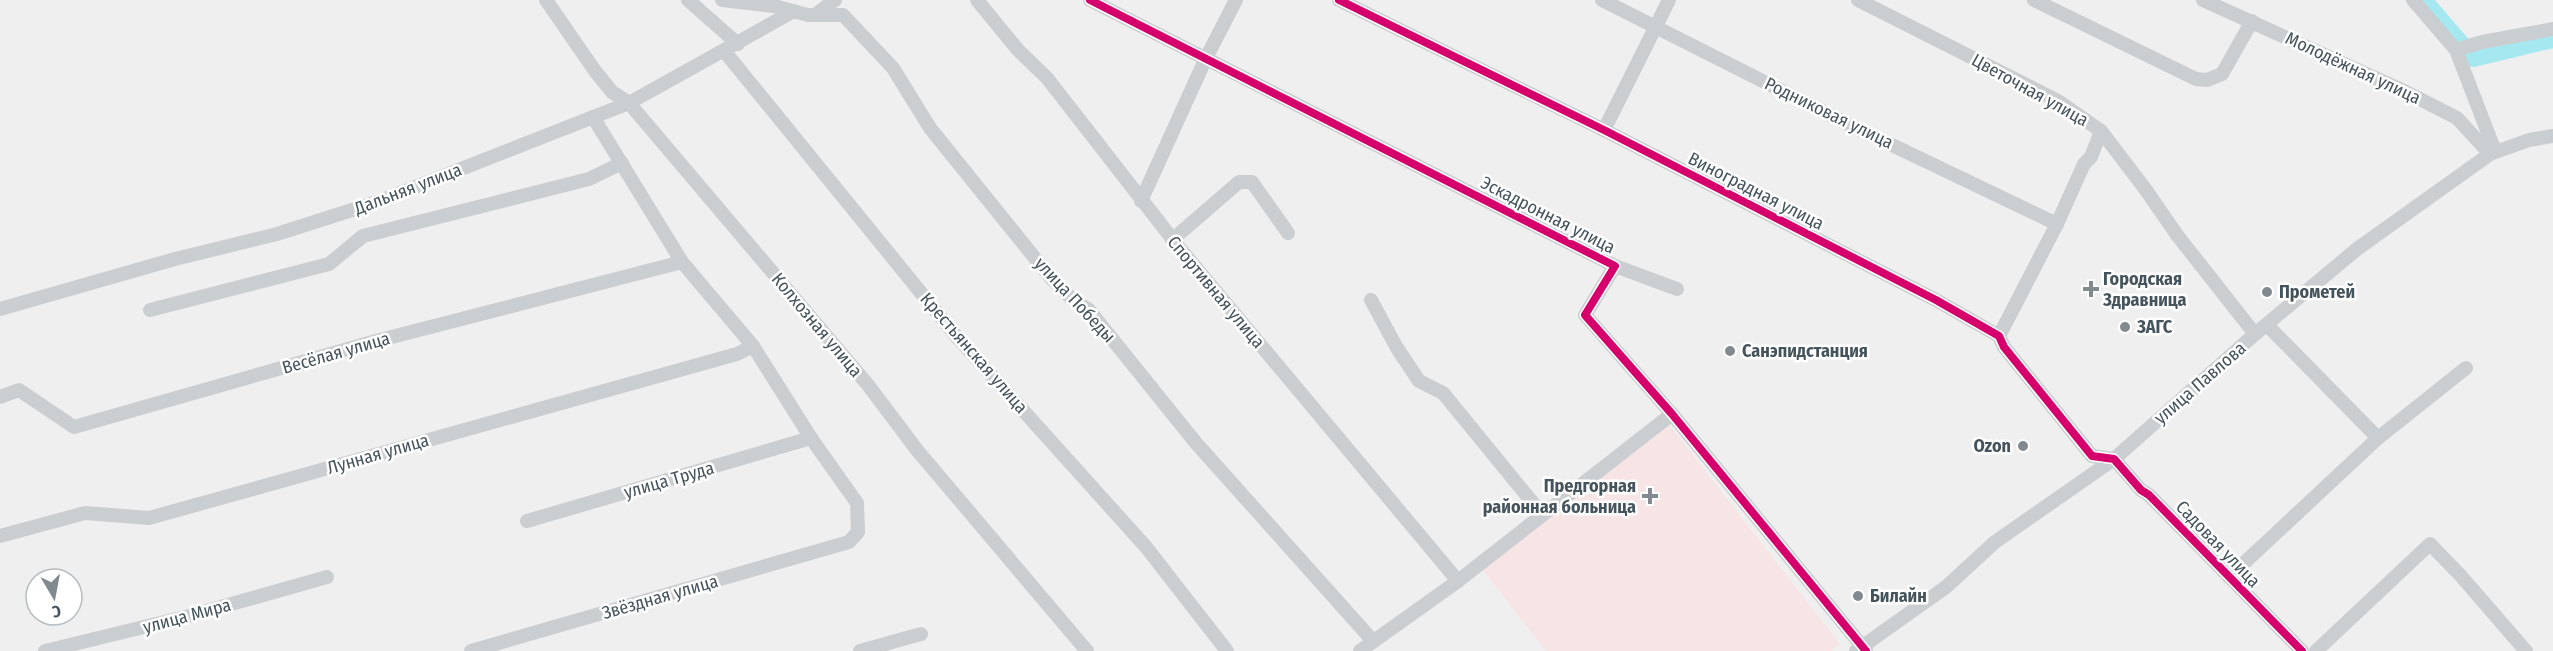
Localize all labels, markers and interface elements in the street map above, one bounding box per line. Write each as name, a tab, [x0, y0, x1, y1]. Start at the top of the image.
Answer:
street label: Молодёжная улица	[2282, 27, 2424, 109]
street label: Цветочная улица	[1968, 49, 2092, 131]
street label: Родниковая улица	[1761, 72, 1897, 154]
street label: Виноградная улица	[1684, 147, 1828, 235]
street label: Дальняя улица	[350, 158, 465, 220]
street label: Эскадронная улица	[1477, 172, 1619, 258]
street label: Спортивная улица	[1163, 231, 1269, 353]
street label: улица Победы	[1030, 253, 1120, 347]
street label: Колхозная улица	[767, 268, 867, 382]
place label: Городская Здравница	[2102, 268, 2187, 311]
place label: Прометей	[2279, 281, 2355, 303]
marker: Городская Здравница	[2084, 282, 2098, 296]
marker: Прометей	[2260, 285, 2274, 299]
street label: Крестьянская улица	[916, 288, 1033, 418]
place label: ЗАГС	[2136, 316, 2173, 338]
marker: ЗАГС	[2118, 320, 2132, 334]
street label: Весёлая улица	[280, 327, 393, 379]
street label: улица Павлова	[2150, 337, 2250, 429]
place label: Санэпидстанция	[1742, 340, 1868, 362]
marker: Санэпидстанция	[1723, 344, 1737, 358]
street label: Лунная улица	[325, 429, 432, 479]
place label: Ozon	[1973, 435, 2011, 457]
marker: Ozon	[2016, 439, 2030, 453]
street label: улица Труда	[621, 457, 717, 503]
place label: Предгорная районная больница	[1483, 475, 1636, 518]
marker: Предгорная районная больница	[1641, 487, 1659, 505]
street label: Садовая улица	[2171, 496, 2265, 592]
north arrow	[24, 567, 84, 627]
street label: Звёздная улица	[600, 570, 721, 624]
place label: Билайн	[1870, 585, 1927, 607]
marker: Билайн	[1851, 589, 1865, 603]
street label: улица Мира	[141, 594, 233, 638]
text: С	[50, 601, 62, 621]

